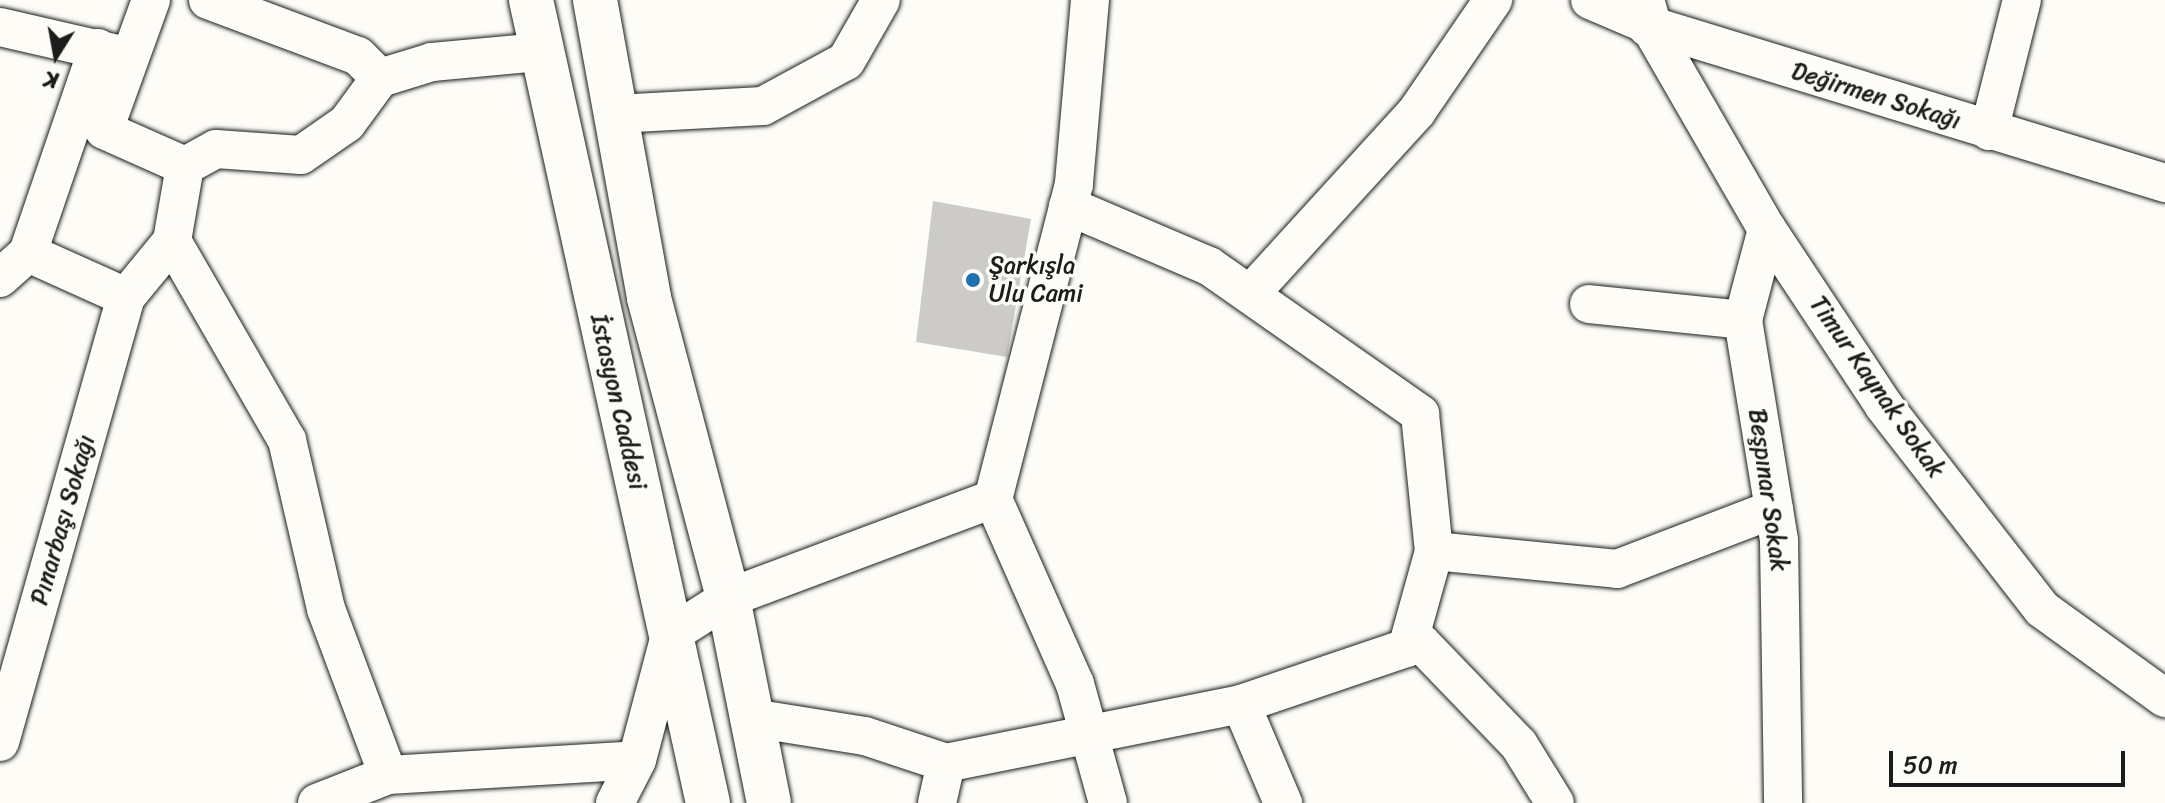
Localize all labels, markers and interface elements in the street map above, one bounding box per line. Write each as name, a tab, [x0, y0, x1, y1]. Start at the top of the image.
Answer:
north arrow	[16, 16, 96, 96]
street label: Değirmen Sokağı	[1788, 57, 1964, 135]
text: K	[41, 60, 62, 100]
place label: Şarkışla Ulu Cami	[989, 252, 1083, 308]
marker: Şarkışla Ulu Cami	[964, 271, 982, 289]
street label: Timur Kaynak Sokak	[1803, 291, 1951, 483]
street label: İstasyon Caddesi	[584, 312, 652, 492]
street label: Beşpınar Sokak	[1742, 407, 1794, 573]
street label: Pınarbaşı Sokağı	[25, 432, 101, 608]
scale bar	[1893, 735, 2129, 785]
text: 50 m	[1903, 744, 1958, 786]

